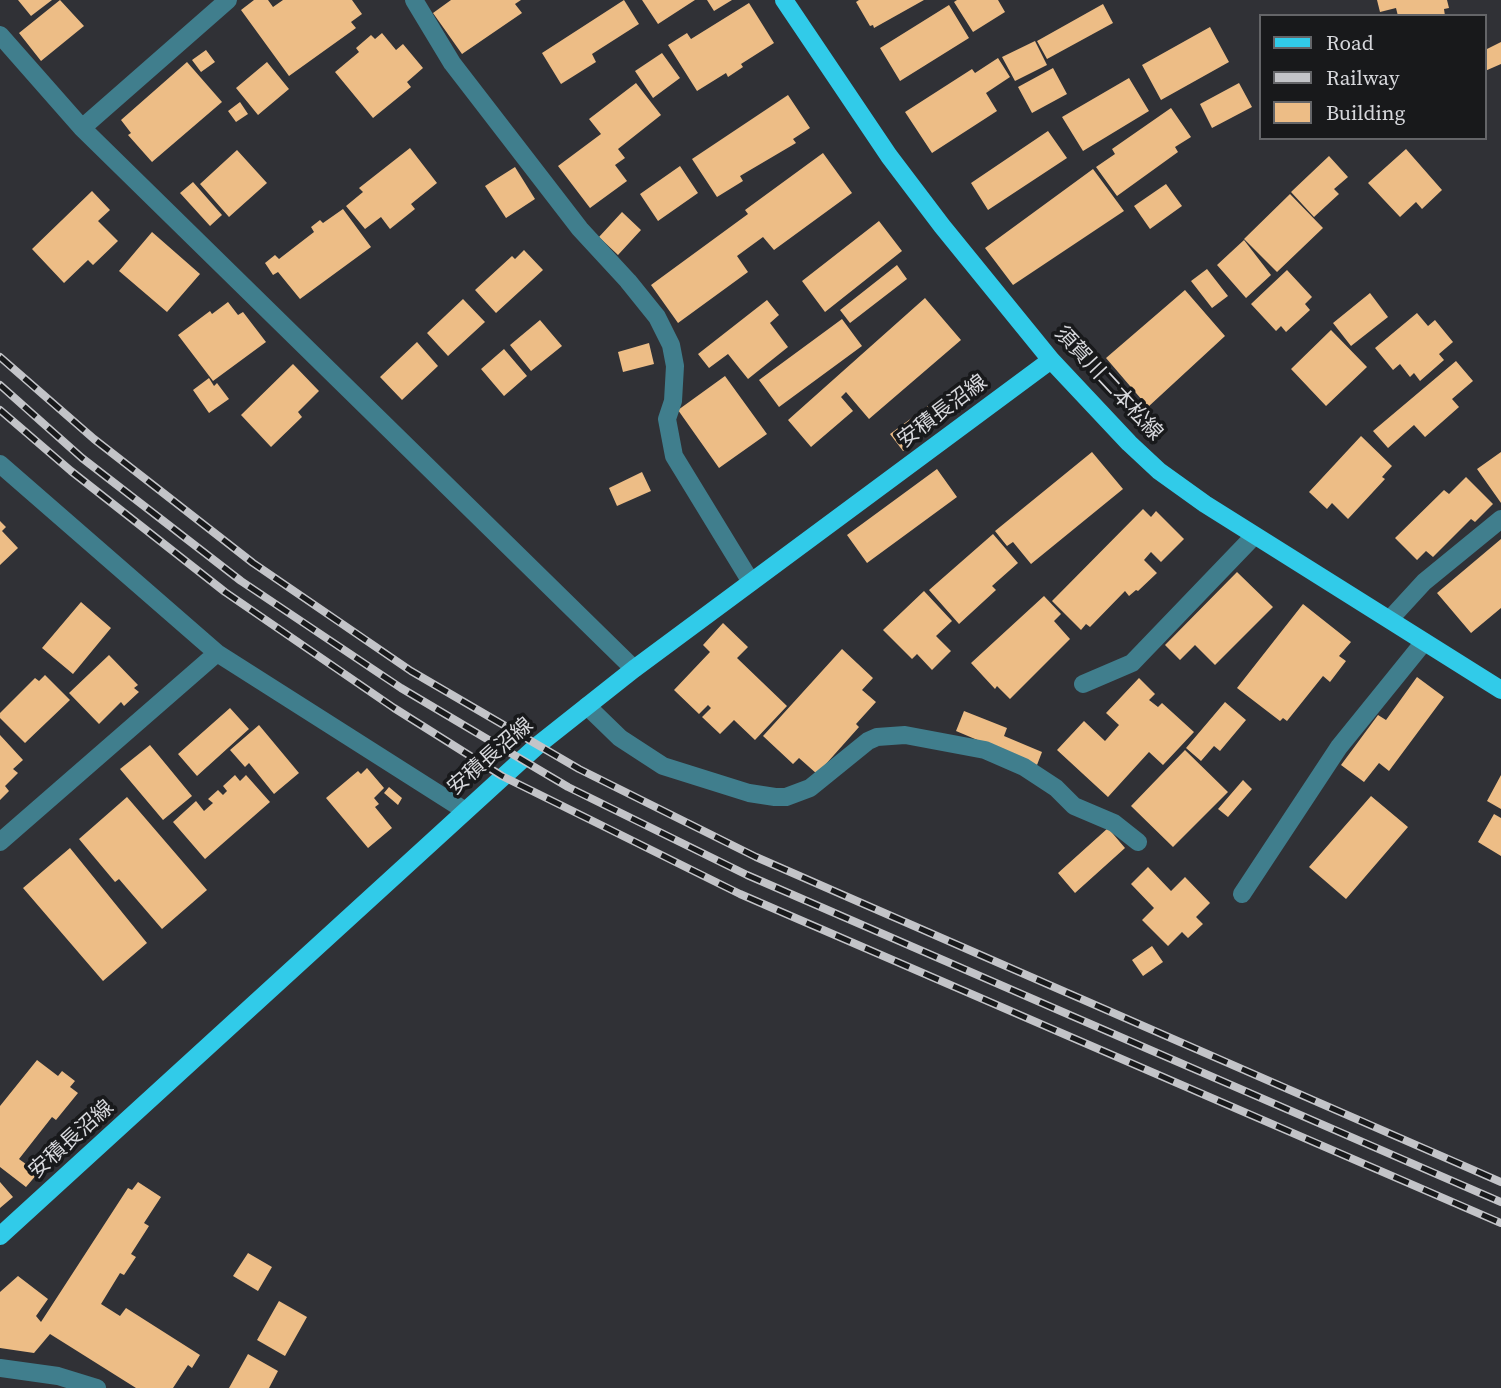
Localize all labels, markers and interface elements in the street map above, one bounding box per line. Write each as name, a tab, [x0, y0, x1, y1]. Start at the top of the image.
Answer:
legend	[1260, 14, 1487, 140]
text: Road	[1326, 28, 1374, 57]
text: Railway	[1326, 63, 1400, 92]
text: Building	[1326, 98, 1405, 127]
street label: 須賀川二本松線	[1049, 322, 1167, 446]
street label: 安積長沼線	[893, 370, 993, 454]
street label: 安積長沼線	[443, 713, 539, 801]
street label: 安積長沼線	[25, 1096, 119, 1184]

